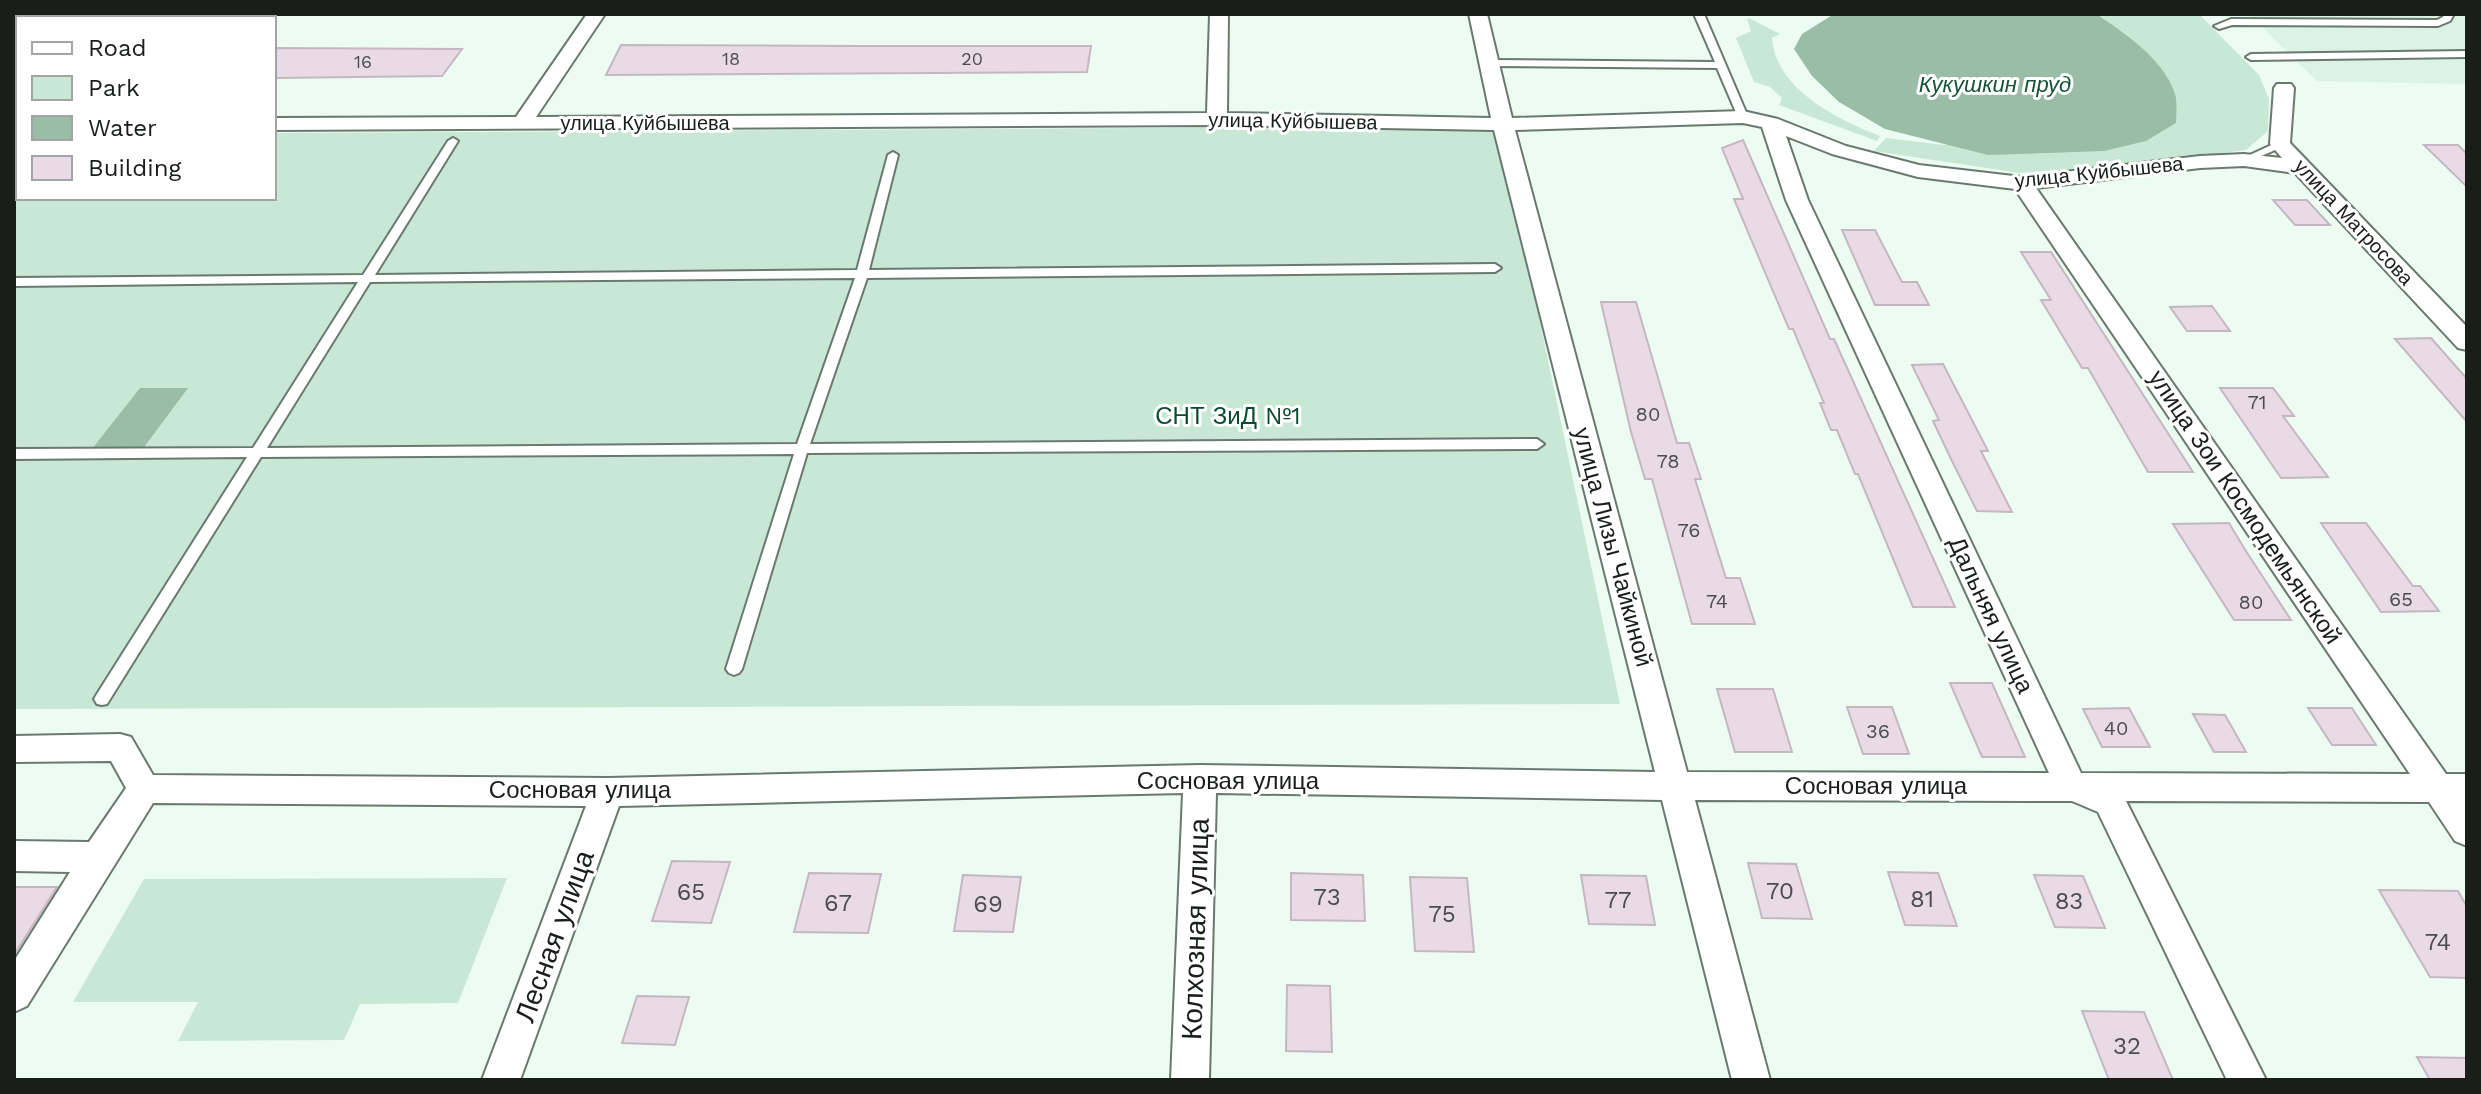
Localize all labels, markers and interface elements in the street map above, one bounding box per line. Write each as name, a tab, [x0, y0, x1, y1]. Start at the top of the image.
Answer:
legend	[16, 16, 276, 200]
text: Road	[88, 34, 147, 62]
house number: 18	[722, 48, 740, 69]
house number: 20	[961, 48, 983, 69]
house number: 16	[354, 51, 372, 72]
water label: Кукушкин пруд	[1919, 72, 2071, 97]
text: Park	[88, 74, 140, 102]
street label: улица Куйбышева	[1208, 108, 1379, 134]
street label: улица Куйбышева	[560, 111, 730, 135]
text: Water	[88, 114, 157, 142]
street label: улица Куйбышева	[2014, 151, 2185, 193]
text: Building	[88, 154, 181, 182]
street label: улица Матросова	[2289, 154, 2419, 291]
street label: улица Зои Космодемьянской	[2143, 365, 2347, 649]
house number: 71	[2247, 390, 2267, 414]
park label: СНТ ЗиД №1	[1155, 402, 1301, 430]
house number: 80	[1636, 402, 1660, 426]
street label: улица Лизы Чайкиной	[1568, 424, 1658, 670]
house number: 78	[1656, 449, 1680, 473]
house number: 76	[1678, 518, 1700, 542]
street label: Дальняя улица	[1942, 532, 2040, 698]
house number: 65	[2389, 587, 2413, 611]
house number: 74	[1706, 589, 1728, 613]
house number: 80	[2239, 590, 2263, 614]
house number: 40	[2104, 716, 2128, 740]
house number: 36	[1866, 719, 1890, 743]
street label: Сосновая улица	[1137, 767, 1320, 795]
street label: Сосновая улица	[1785, 772, 1968, 800]
street label: Сосновая улица	[489, 776, 672, 804]
street label: Колхозная улица	[1175, 817, 1216, 1041]
street label: Лесная улица	[508, 845, 601, 1027]
house number: 70	[1766, 877, 1794, 905]
house number: 65	[677, 878, 705, 906]
house number: 73	[1313, 883, 1341, 911]
house number: 81	[1910, 885, 1934, 913]
house number: 77	[1605, 886, 1631, 914]
house number: 83	[2055, 887, 2083, 915]
house number: 67	[824, 889, 852, 917]
house number: 69	[973, 890, 1003, 918]
house number: 75	[1428, 900, 1456, 928]
house number: 74	[2425, 928, 2451, 956]
house number: 32	[2113, 1032, 2141, 1060]

